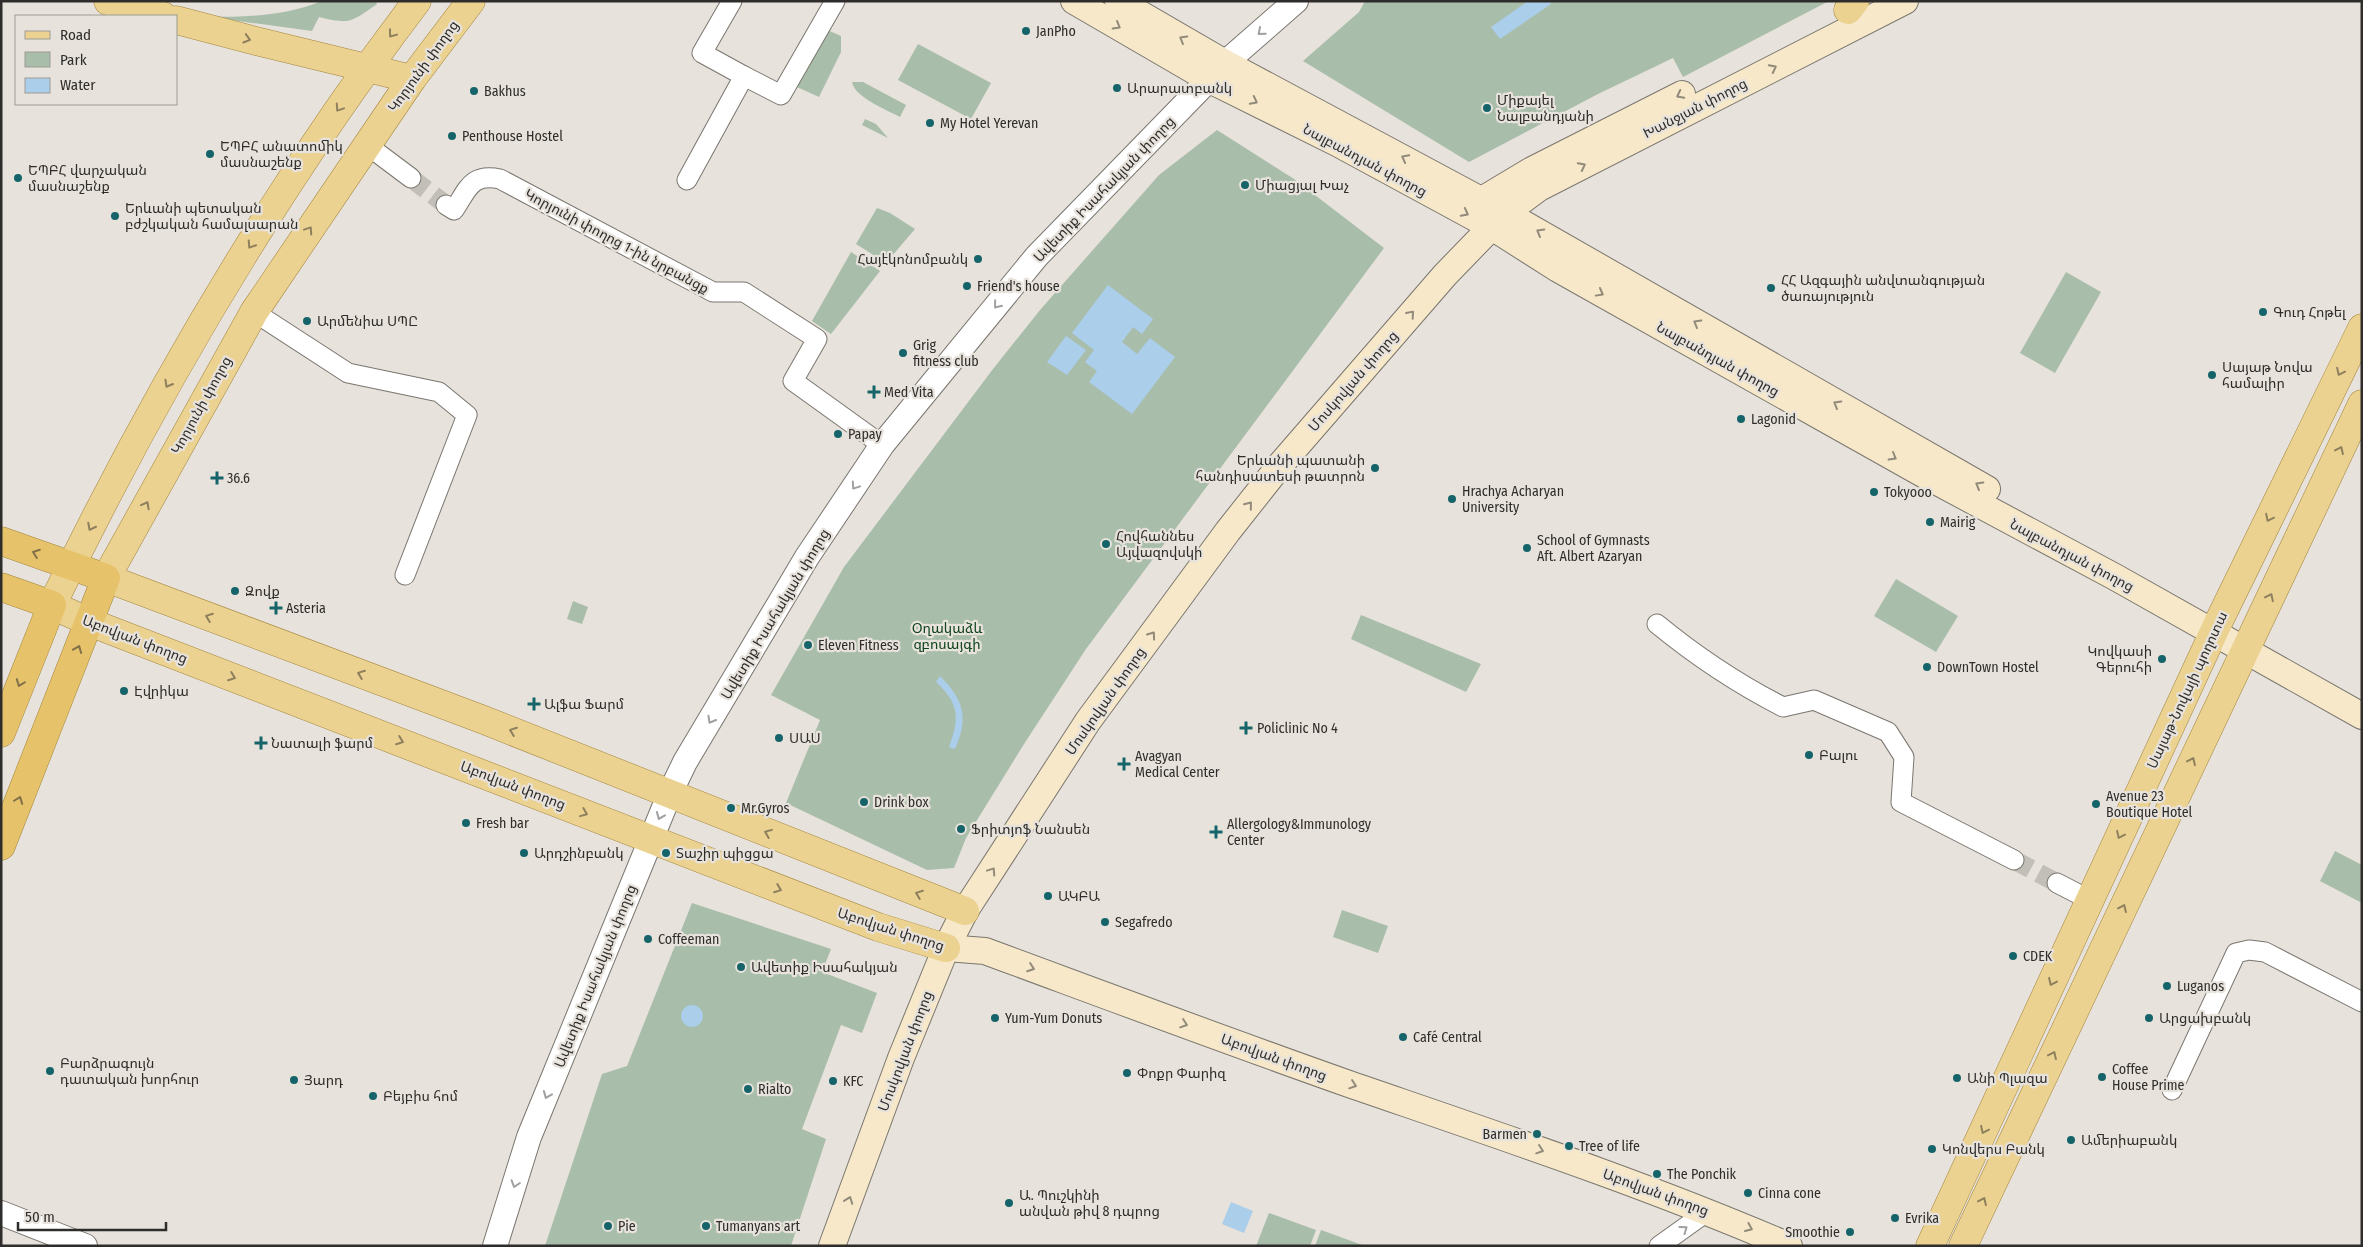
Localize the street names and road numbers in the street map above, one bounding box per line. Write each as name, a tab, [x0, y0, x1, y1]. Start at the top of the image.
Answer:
street label: Կորյունի փողոց	[384, 17, 462, 115]
street label: Խանջյան փողոց	[1640, 75, 1750, 142]
street label: Ավետիք Իսահակյան փողոց	[1030, 113, 1179, 266]
street label: Նալբանդյան փողոց	[1300, 121, 1430, 200]
street label: Կորյունի փողոց 1-ին նրբանցք	[522, 186, 712, 297]
street label: Նալբանդյան փողոց	[1653, 319, 1782, 400]
street label: Մոսկովյան փողոց	[1305, 327, 1402, 435]
street label: Կորյունի փողոց	[168, 353, 235, 457]
street label: Նալբանդյան փողոց	[2007, 516, 2137, 595]
street label: Ավետիք Իսահակյան փողոց	[718, 526, 833, 703]
street label: Սայաթ-Նովայի պողոտա	[2144, 609, 2231, 771]
street label: Աբովյան փողոց	[80, 612, 190, 667]
street label: Մոսկովյան փողոց	[1062, 644, 1149, 759]
street label: Աբովյան փողոց	[458, 758, 568, 813]
street label: Ավետիք Իսահակյան փողոց	[551, 882, 640, 1070]
street label: Աբովյան փողոց	[835, 904, 947, 955]
street label: Մոսկովյան փողոց	[875, 988, 936, 1114]
street label: Աբովյան փողոց	[1218, 1030, 1329, 1085]
street label: Աբովյան փողոց	[1600, 1165, 1711, 1220]

